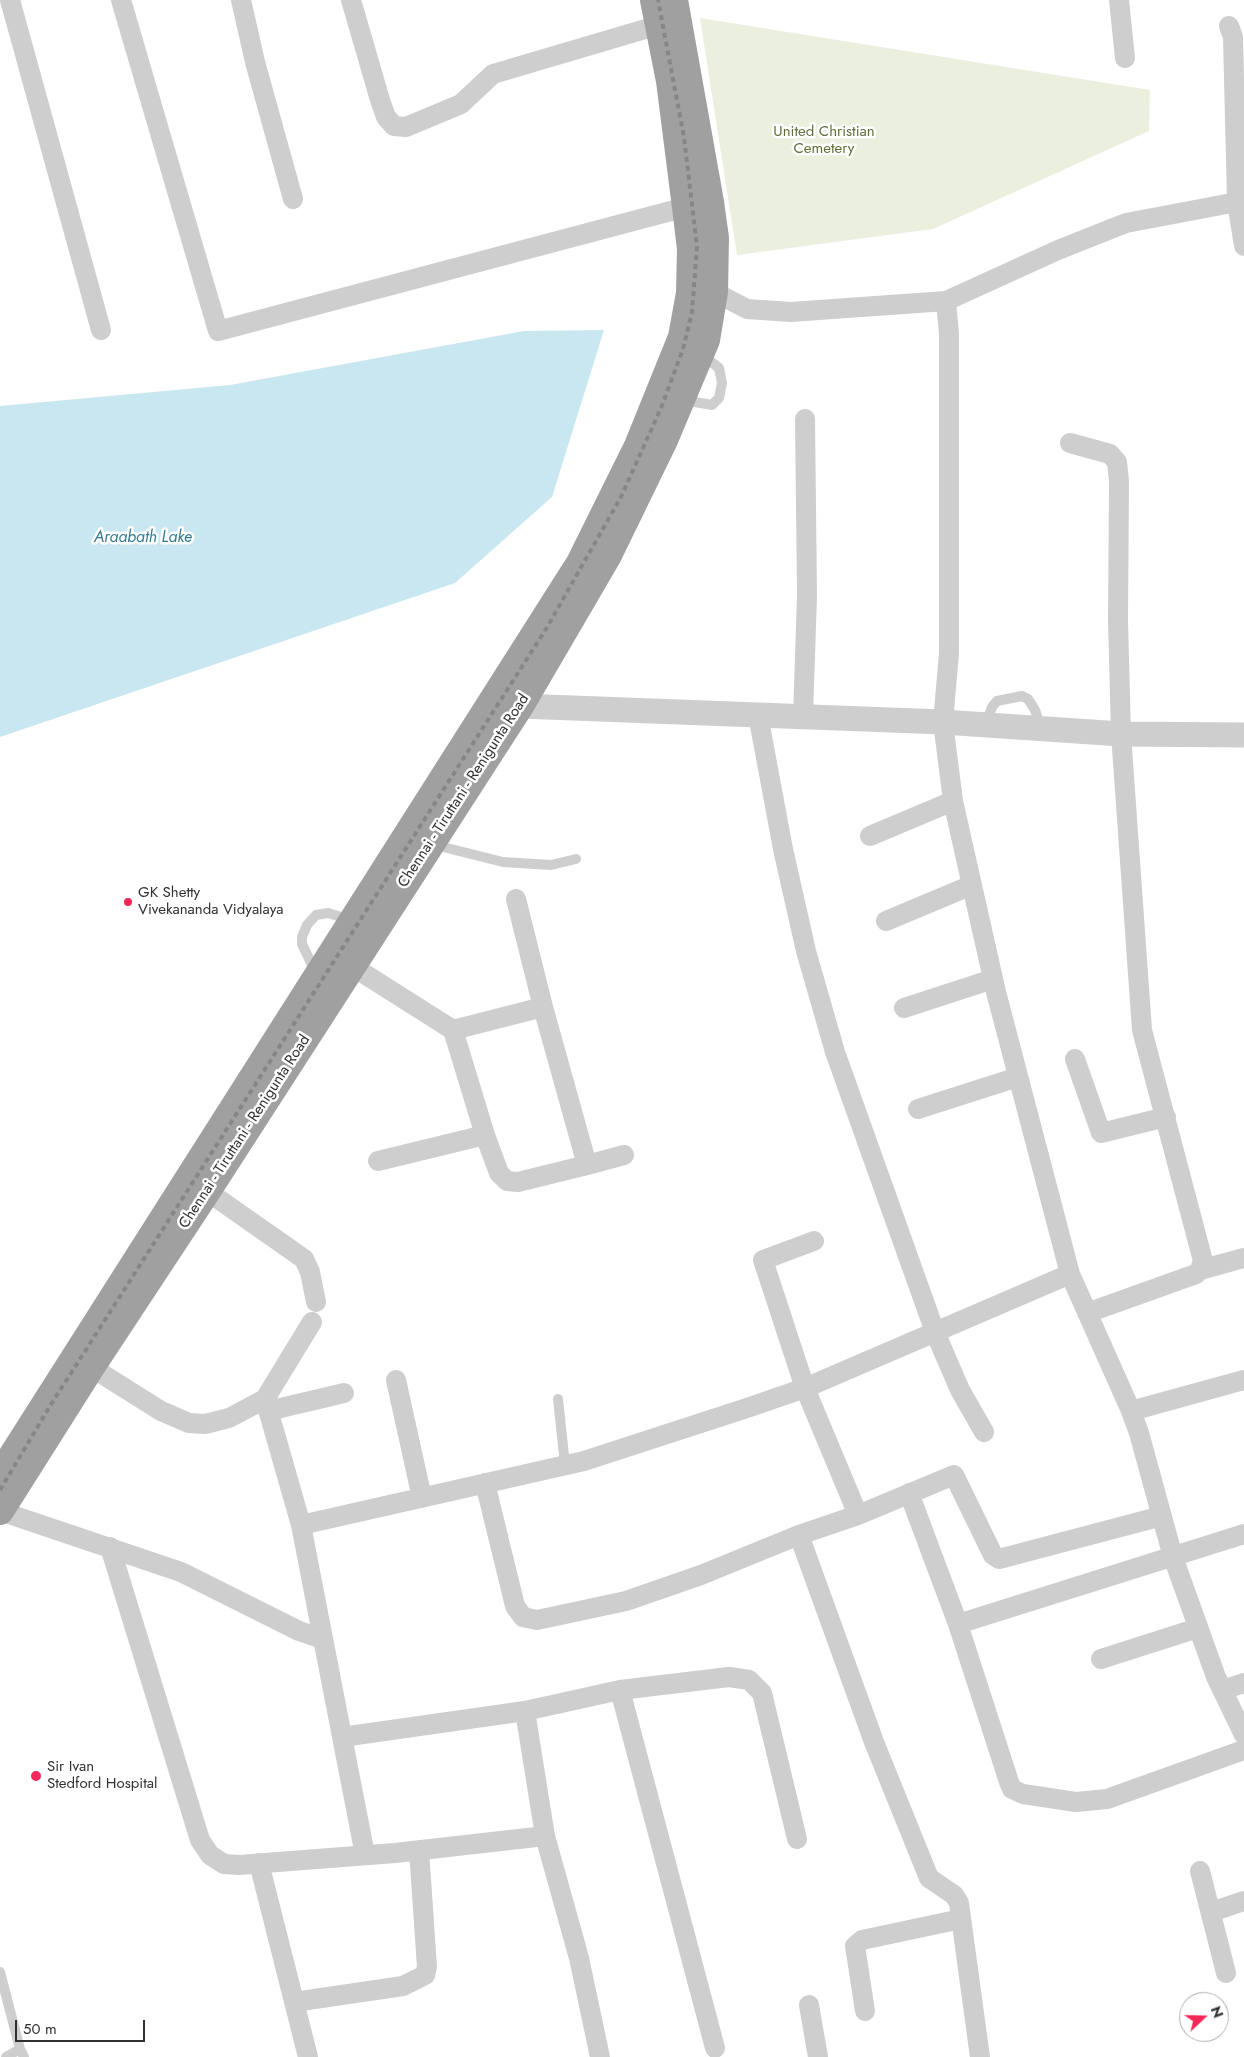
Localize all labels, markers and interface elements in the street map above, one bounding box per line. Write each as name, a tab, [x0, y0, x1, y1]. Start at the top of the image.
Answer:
park label: United Christian Cemetery	[773, 123, 875, 158]
water label: Araabath Lake	[94, 528, 192, 548]
street label: Chennai - Tiruttani - Renigunta Road	[395, 691, 533, 891]
place label: GK Shetty Vivekananda Vidyalaya	[138, 884, 284, 919]
marker: GK Shetty Vivekananda Vidyalaya	[122, 896, 134, 908]
street label: Chennai - Tiruttani - Renigunta Road	[176, 1032, 314, 1232]
place label: Sir Ivan Stedford Hospital	[47, 1758, 157, 1793]
marker: Sir Ivan Stedford Hospital	[29, 1769, 43, 1783]
north arrow	[1179, 1992, 1229, 2042]
text: N	[1206, 2003, 1228, 2021]
scale bar	[18, 2010, 148, 2042]
text: 50 m	[23, 2018, 57, 2040]

